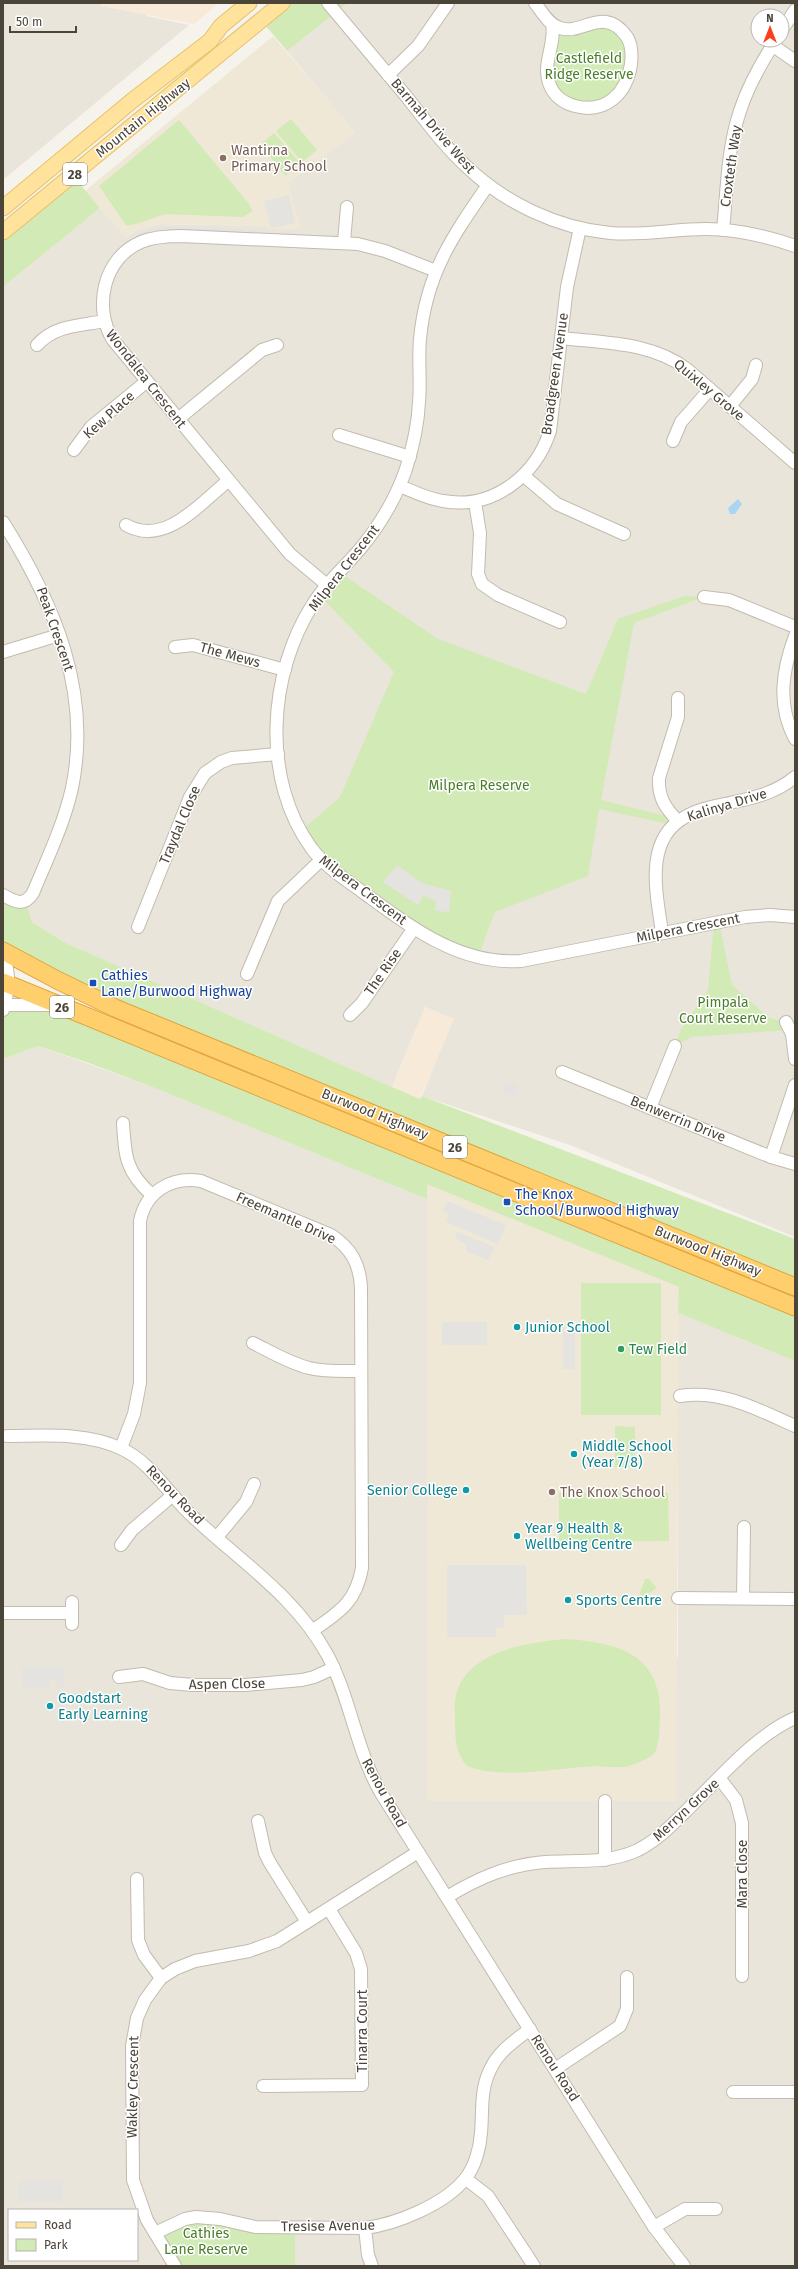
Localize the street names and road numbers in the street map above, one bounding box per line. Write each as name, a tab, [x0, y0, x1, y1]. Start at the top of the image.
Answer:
street label: Mountain Highway	[92, 75, 194, 161]
street label: Barmah Drive West	[387, 75, 479, 178]
street label: Croxteth Way	[717, 124, 745, 208]
road number: 28	[63, 163, 87, 185]
street label: Broadgreen Avenue	[538, 312, 572, 436]
street label: Wondalea Crescent	[102, 326, 190, 432]
street label: Quixley Grove	[670, 355, 748, 425]
street label: Kew Place	[80, 388, 138, 442]
street label: Milpera Crescent	[305, 521, 384, 615]
street label: Peak Crescent	[33, 585, 78, 674]
street label: The Mews	[198, 639, 263, 671]
street label: Traydal Close	[156, 783, 204, 867]
street label: Kalinya Drive	[685, 785, 769, 825]
street label: Milpera Crescent	[316, 852, 411, 929]
street label: Milpera Crescent	[635, 909, 742, 946]
street label: The Rise	[361, 945, 405, 999]
road number: 26	[50, 996, 74, 1018]
street label: Burwood Highway	[319, 1085, 431, 1143]
street label: Benwerrin Drive	[628, 1092, 728, 1146]
road number: 26	[443, 1136, 467, 1158]
street label: Freemantle Drive	[233, 1188, 339, 1248]
street label: Burwood Highway	[652, 1222, 764, 1280]
street label: Renou Road	[142, 1462, 208, 1528]
street label: Aspen Close	[189, 1675, 265, 1693]
street label: Renou Road	[358, 1755, 410, 1831]
street label: Merryn Grove	[649, 1775, 723, 1845]
street label: Mara Close	[734, 1840, 751, 1908]
street label: Tinarra Court	[354, 1989, 371, 2073]
street label: Renou Road	[527, 2031, 583, 2105]
street label: Wakley Crescent	[124, 2035, 142, 2138]
street label: Tresise Avenue	[281, 2217, 375, 2235]

